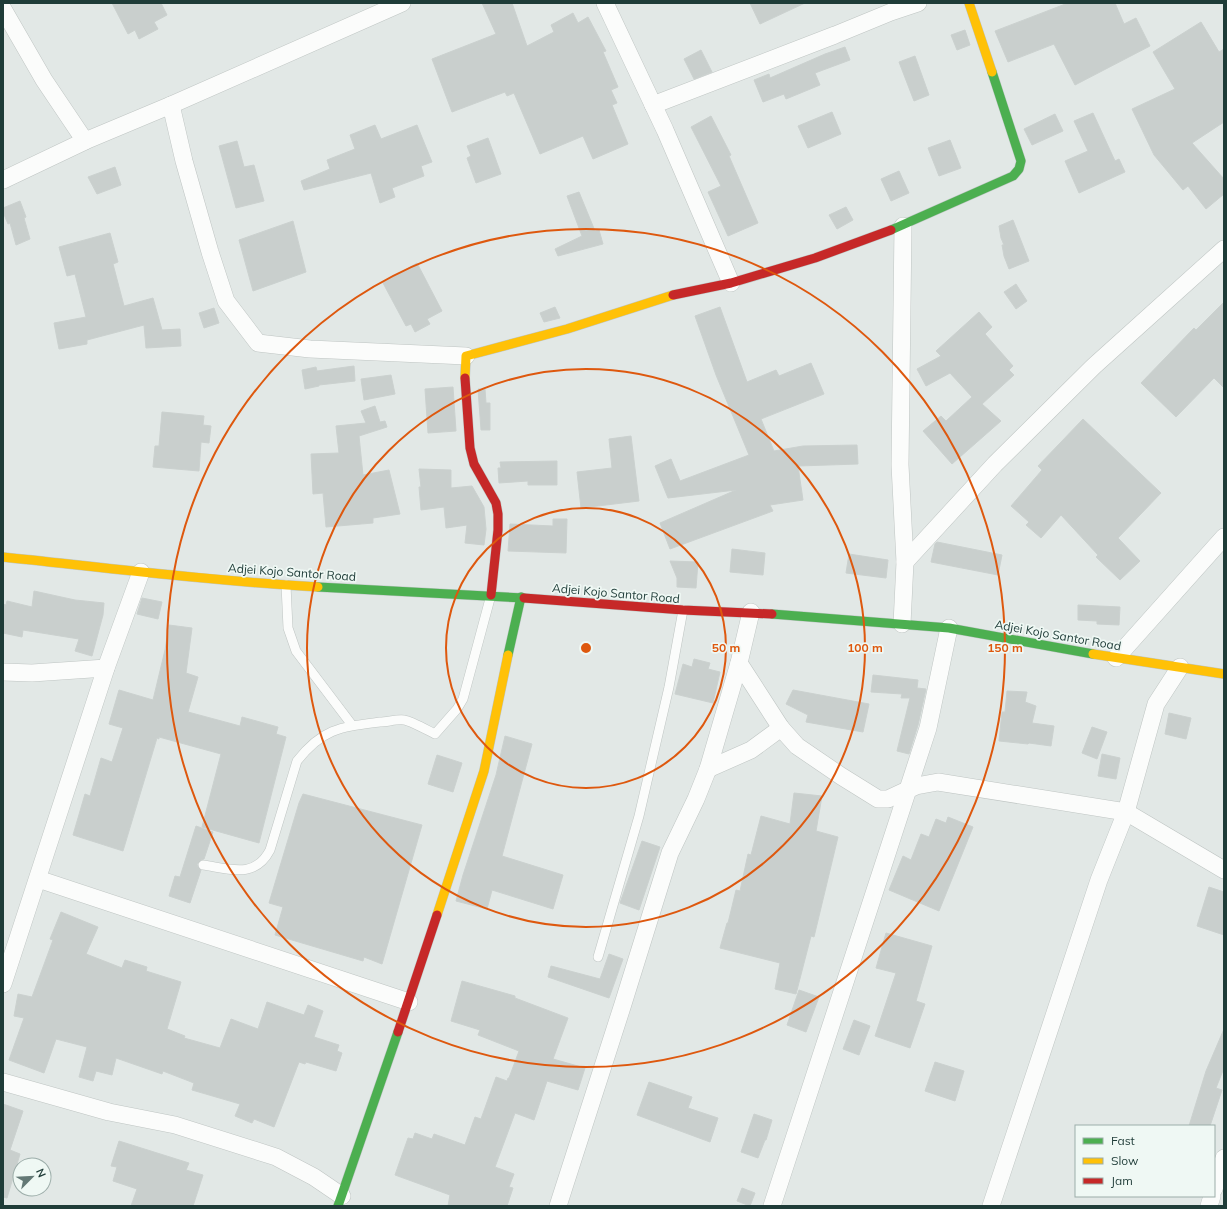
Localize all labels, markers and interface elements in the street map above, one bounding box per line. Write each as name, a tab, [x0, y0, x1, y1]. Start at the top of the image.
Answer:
street label: Adjei Kojo Santor Road	[228, 560, 356, 584]
street label: Adjei Kojo Santor Road	[552, 580, 680, 606]
street label: Adjei Kojo Santor Road	[994, 616, 1122, 654]
text: 50 m	[712, 640, 740, 655]
text: 100 m	[847, 640, 883, 655]
text: 150 m	[987, 640, 1023, 655]
centre of rings	[579, 641, 593, 655]
legend	[1075, 1125, 1215, 1197]
text: Fast	[1111, 1133, 1135, 1148]
text: Slow	[1111, 1153, 1139, 1168]
north arrow	[12, 1157, 52, 1197]
text: N	[33, 1166, 49, 1180]
text: Jam	[1111, 1173, 1133, 1188]

